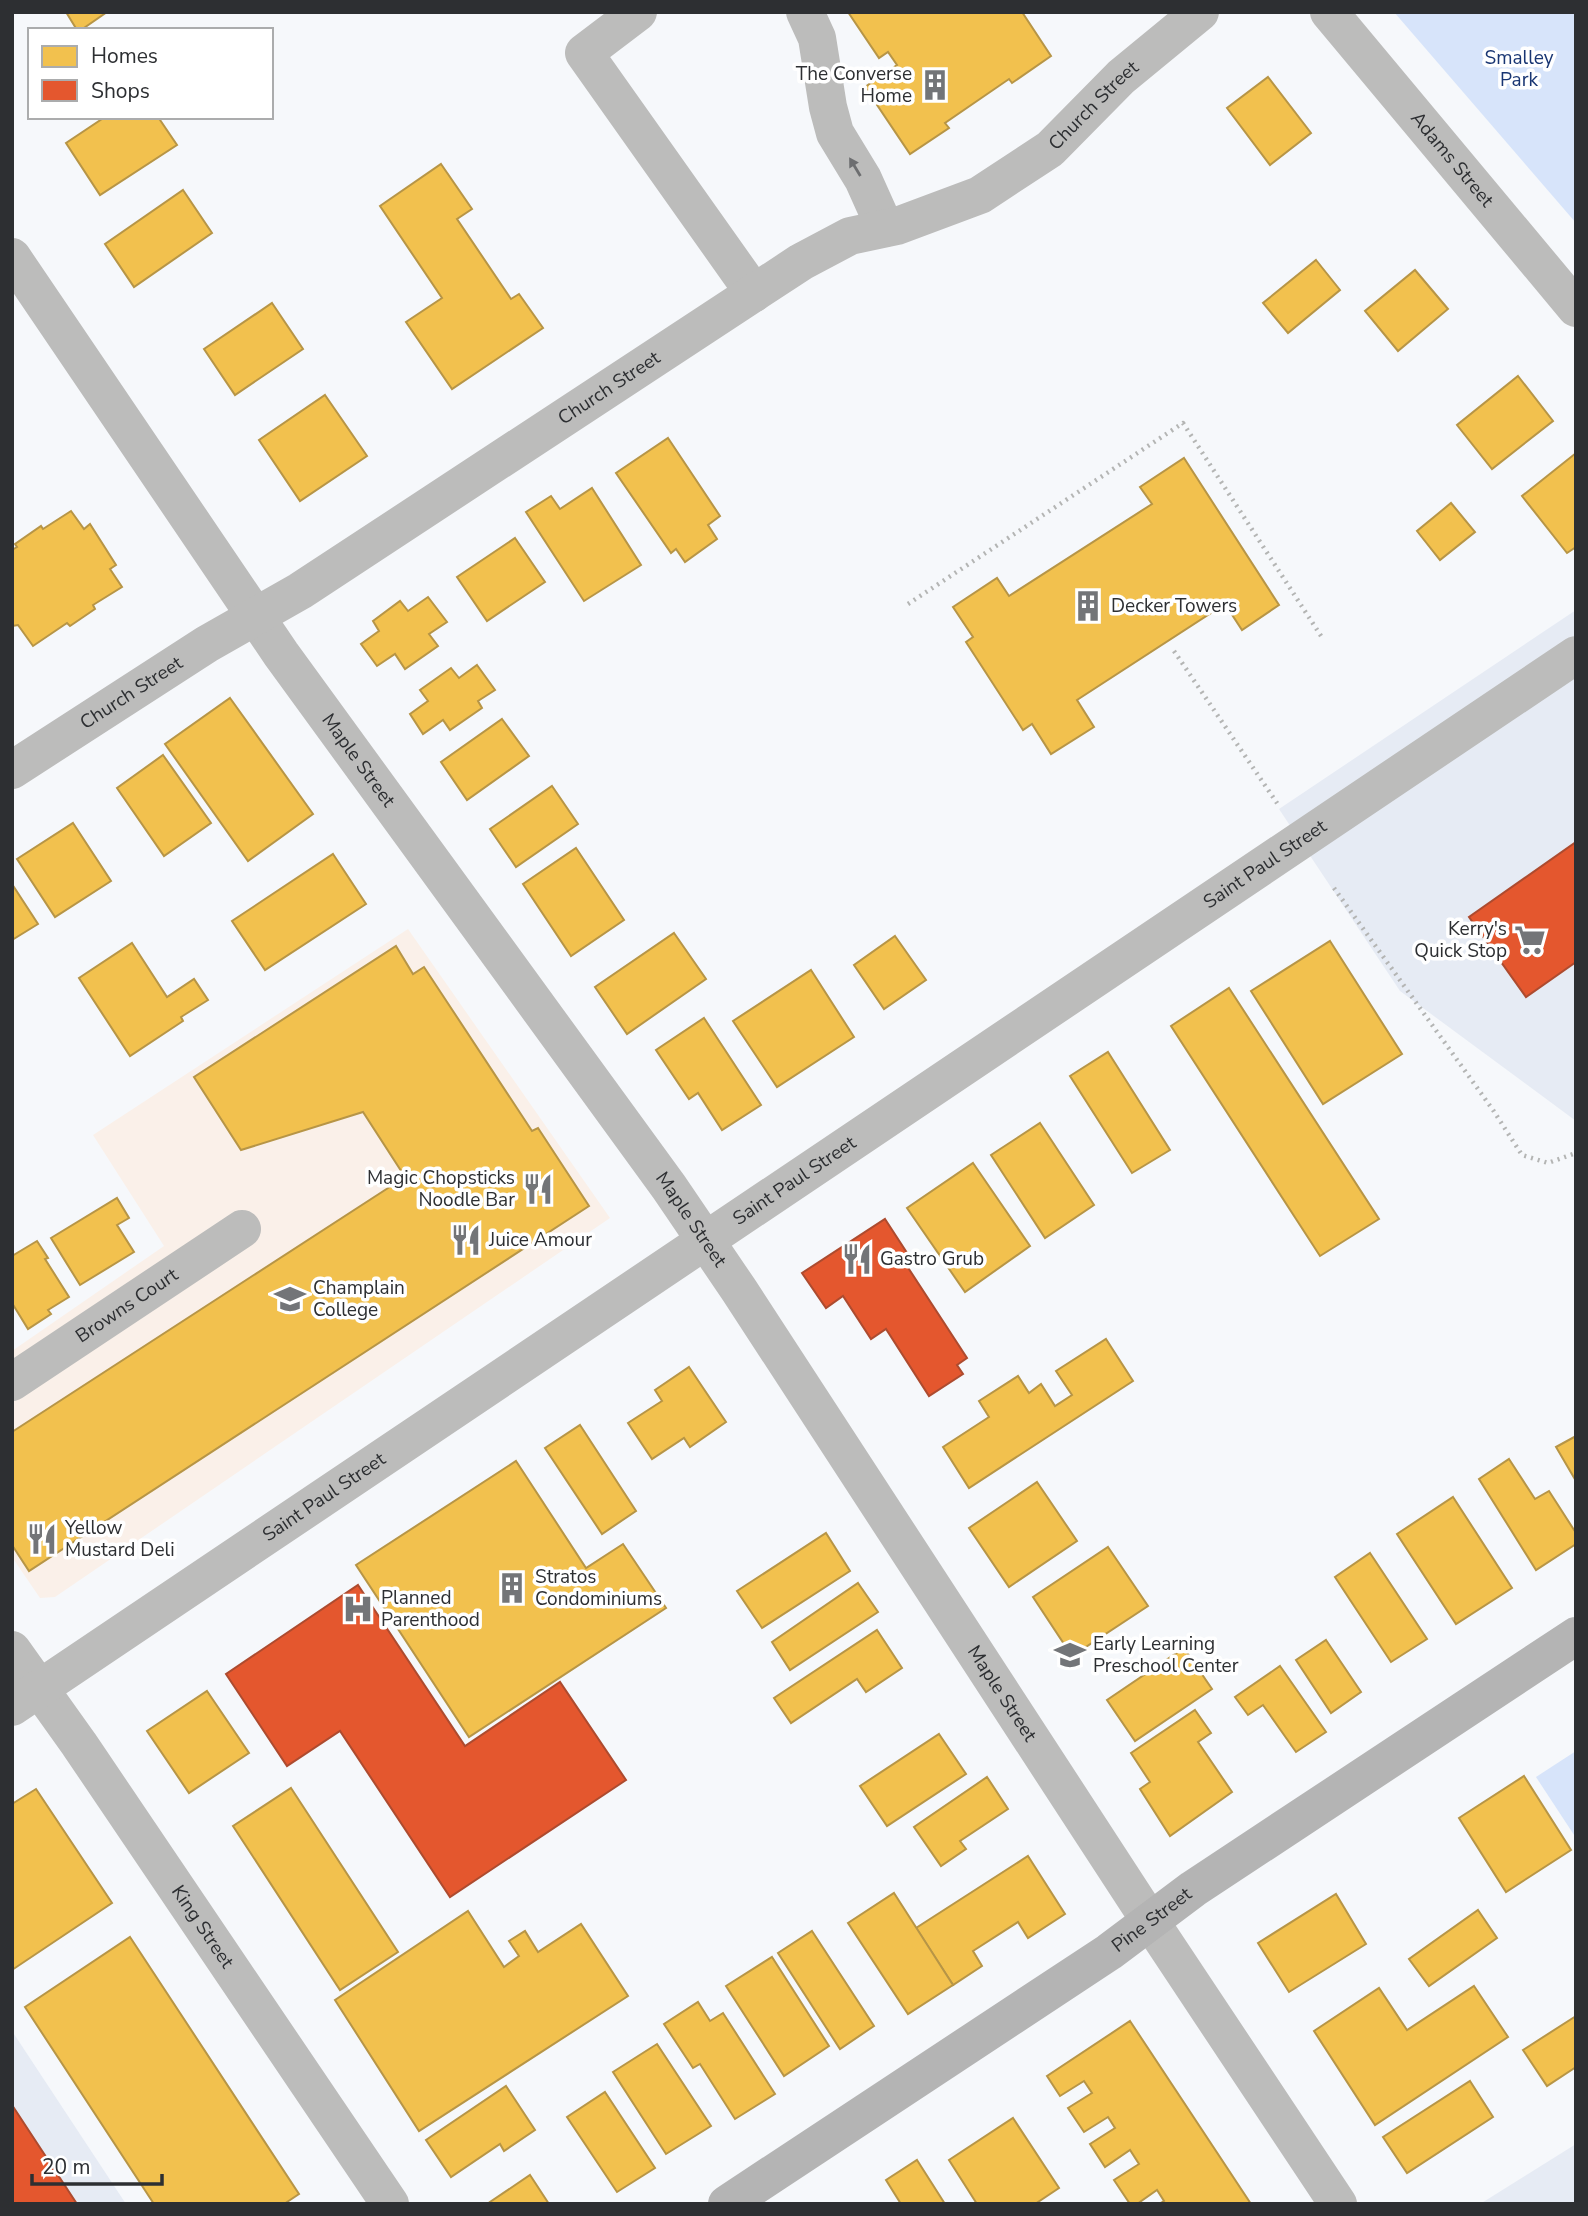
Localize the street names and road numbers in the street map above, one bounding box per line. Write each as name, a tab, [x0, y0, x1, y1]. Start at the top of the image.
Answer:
street label: Church Street	[1043, 55, 1144, 156]
street label: Adams Street	[1405, 106, 1500, 213]
street label: Church Street	[553, 345, 666, 431]
street label: Church Street	[75, 650, 188, 736]
street label: Maple Street	[316, 708, 401, 813]
street label: Saint Paul Street	[1198, 813, 1332, 915]
street label: Saint Paul Street	[728, 1130, 861, 1231]
street label: Maple Street	[649, 1167, 733, 1272]
street label: Browns Court	[71, 1262, 184, 1349]
street label: Saint Paul Street	[257, 1446, 391, 1548]
street label: Maple Street	[961, 1640, 1043, 1747]
street label: King Street	[165, 1880, 240, 1974]
street label: Pine Street	[1106, 1881, 1197, 1959]

